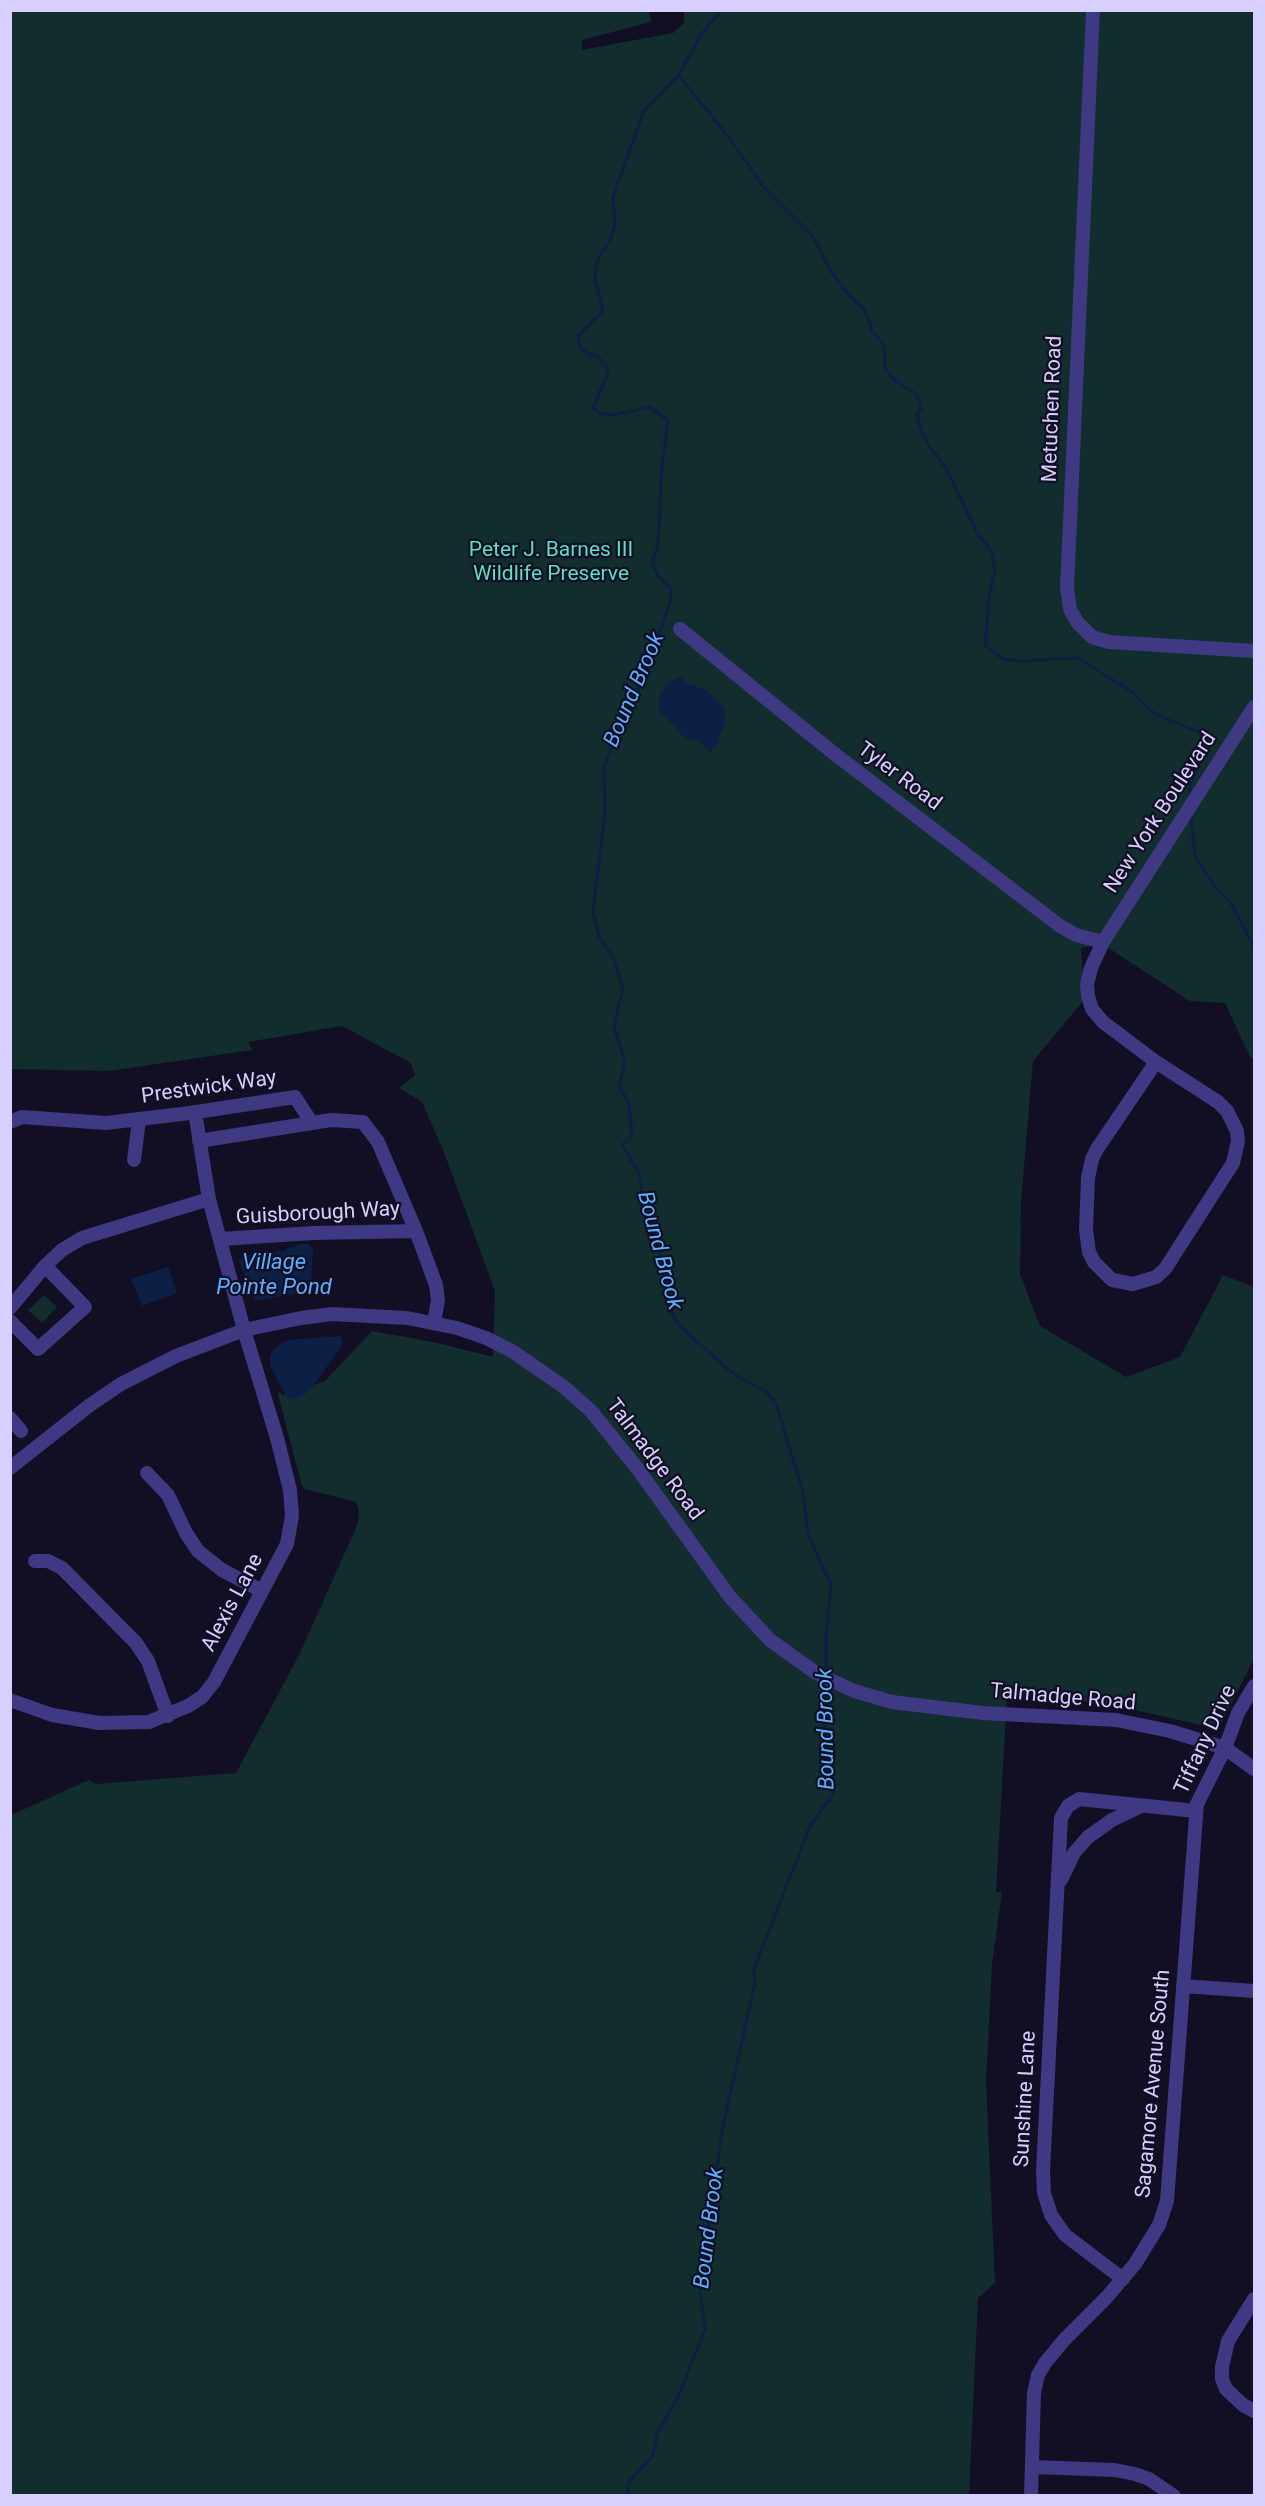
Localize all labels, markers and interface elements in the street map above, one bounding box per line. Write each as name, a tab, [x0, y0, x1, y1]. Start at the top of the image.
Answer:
street label: Metuchen Road	[1038, 335, 1068, 483]
park label: Peter J. Barnes III Wildlife Preserve	[469, 538, 633, 588]
water label: Bound Brook	[599, 629, 671, 751]
street label: New York Boulevard	[1100, 728, 1222, 898]
street label: Tyler Road	[852, 737, 946, 817]
street label: Prestwick Way	[140, 1066, 278, 1110]
water label: Bound Brook	[630, 1189, 688, 1313]
street label: Guisborough Way	[235, 1197, 401, 1231]
water label: Village Pointe Pond	[216, 1250, 332, 1302]
street label: Talmadge Road	[600, 1394, 708, 1526]
street label: Alexis Lane	[197, 1550, 269, 1656]
water label: Bound Brook	[813, 1668, 841, 1790]
street label: Talmadge Road	[989, 1679, 1137, 1717]
street label: Tiffany Drive	[1170, 1681, 1242, 1799]
street label: Sagamore Avenue South	[1131, 1969, 1177, 2199]
street label: Sunshine Lane	[1010, 2030, 1042, 2168]
water label: Bound Brook	[689, 2166, 731, 2290]

